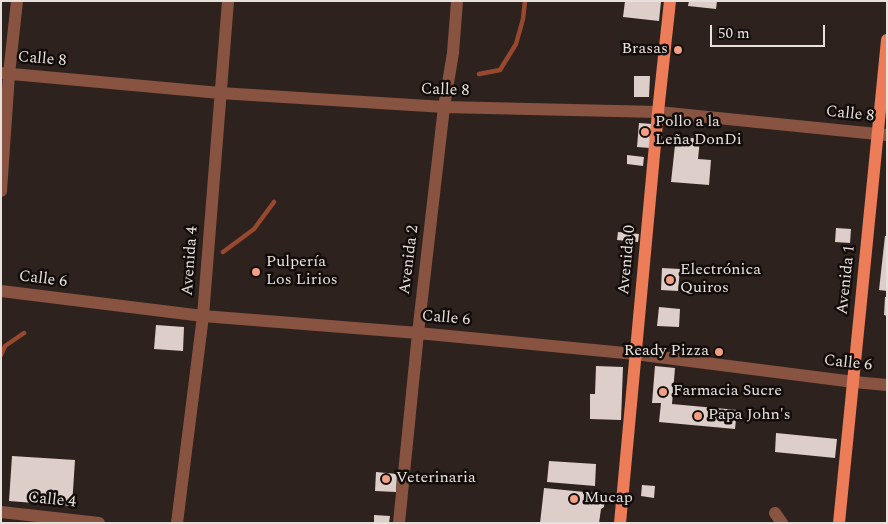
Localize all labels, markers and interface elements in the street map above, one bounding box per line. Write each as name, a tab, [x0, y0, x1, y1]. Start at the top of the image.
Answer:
scale bar	[713, 15, 828, 47]
text: 50 m	[718, 22, 750, 45]
place label: Brasas	[621, 40, 668, 60]
marker: Brasas	[672, 44, 684, 56]
street label: Calle 8	[17, 48, 67, 72]
street label: Calle 8	[420, 81, 470, 101]
street label: Calle 8	[825, 103, 875, 127]
place label: Pollo a la Leña DonDi	[655, 113, 742, 151]
marker: Pollo a la Leña DonDi	[639, 126, 651, 138]
street label: Avenida 2	[396, 224, 424, 296]
street label: Avenida 0	[615, 224, 641, 296]
street label: Avenida 4	[179, 226, 203, 296]
street label: Avenida 1	[834, 244, 860, 316]
place label: Pulpería Los Lirios	[266, 253, 338, 291]
place label: Electrónica Quiros	[680, 261, 761, 299]
marker: Pulpería Los Lirios	[250, 266, 262, 278]
street label: Calle 6	[18, 268, 68, 292]
marker: Electrónica Quiros	[664, 274, 676, 286]
street label: Calle 6	[421, 307, 471, 331]
place label: Ready Pizza	[624, 342, 709, 362]
marker: Ready Pizza	[713, 346, 725, 358]
street label: Calle 6	[823, 352, 873, 376]
place label: Farmacia Sucre	[673, 382, 782, 402]
marker: Farmacia Sucre	[657, 386, 669, 398]
place label: Papa John's	[708, 406, 791, 426]
marker: Papa John's	[692, 410, 704, 422]
place label: Veterinaria	[396, 469, 476, 489]
marker: Veterinaria	[380, 473, 392, 485]
street label: Calle 4	[27, 489, 77, 513]
place label: Mucap	[584, 489, 633, 509]
marker: Mucap	[568, 493, 580, 505]

